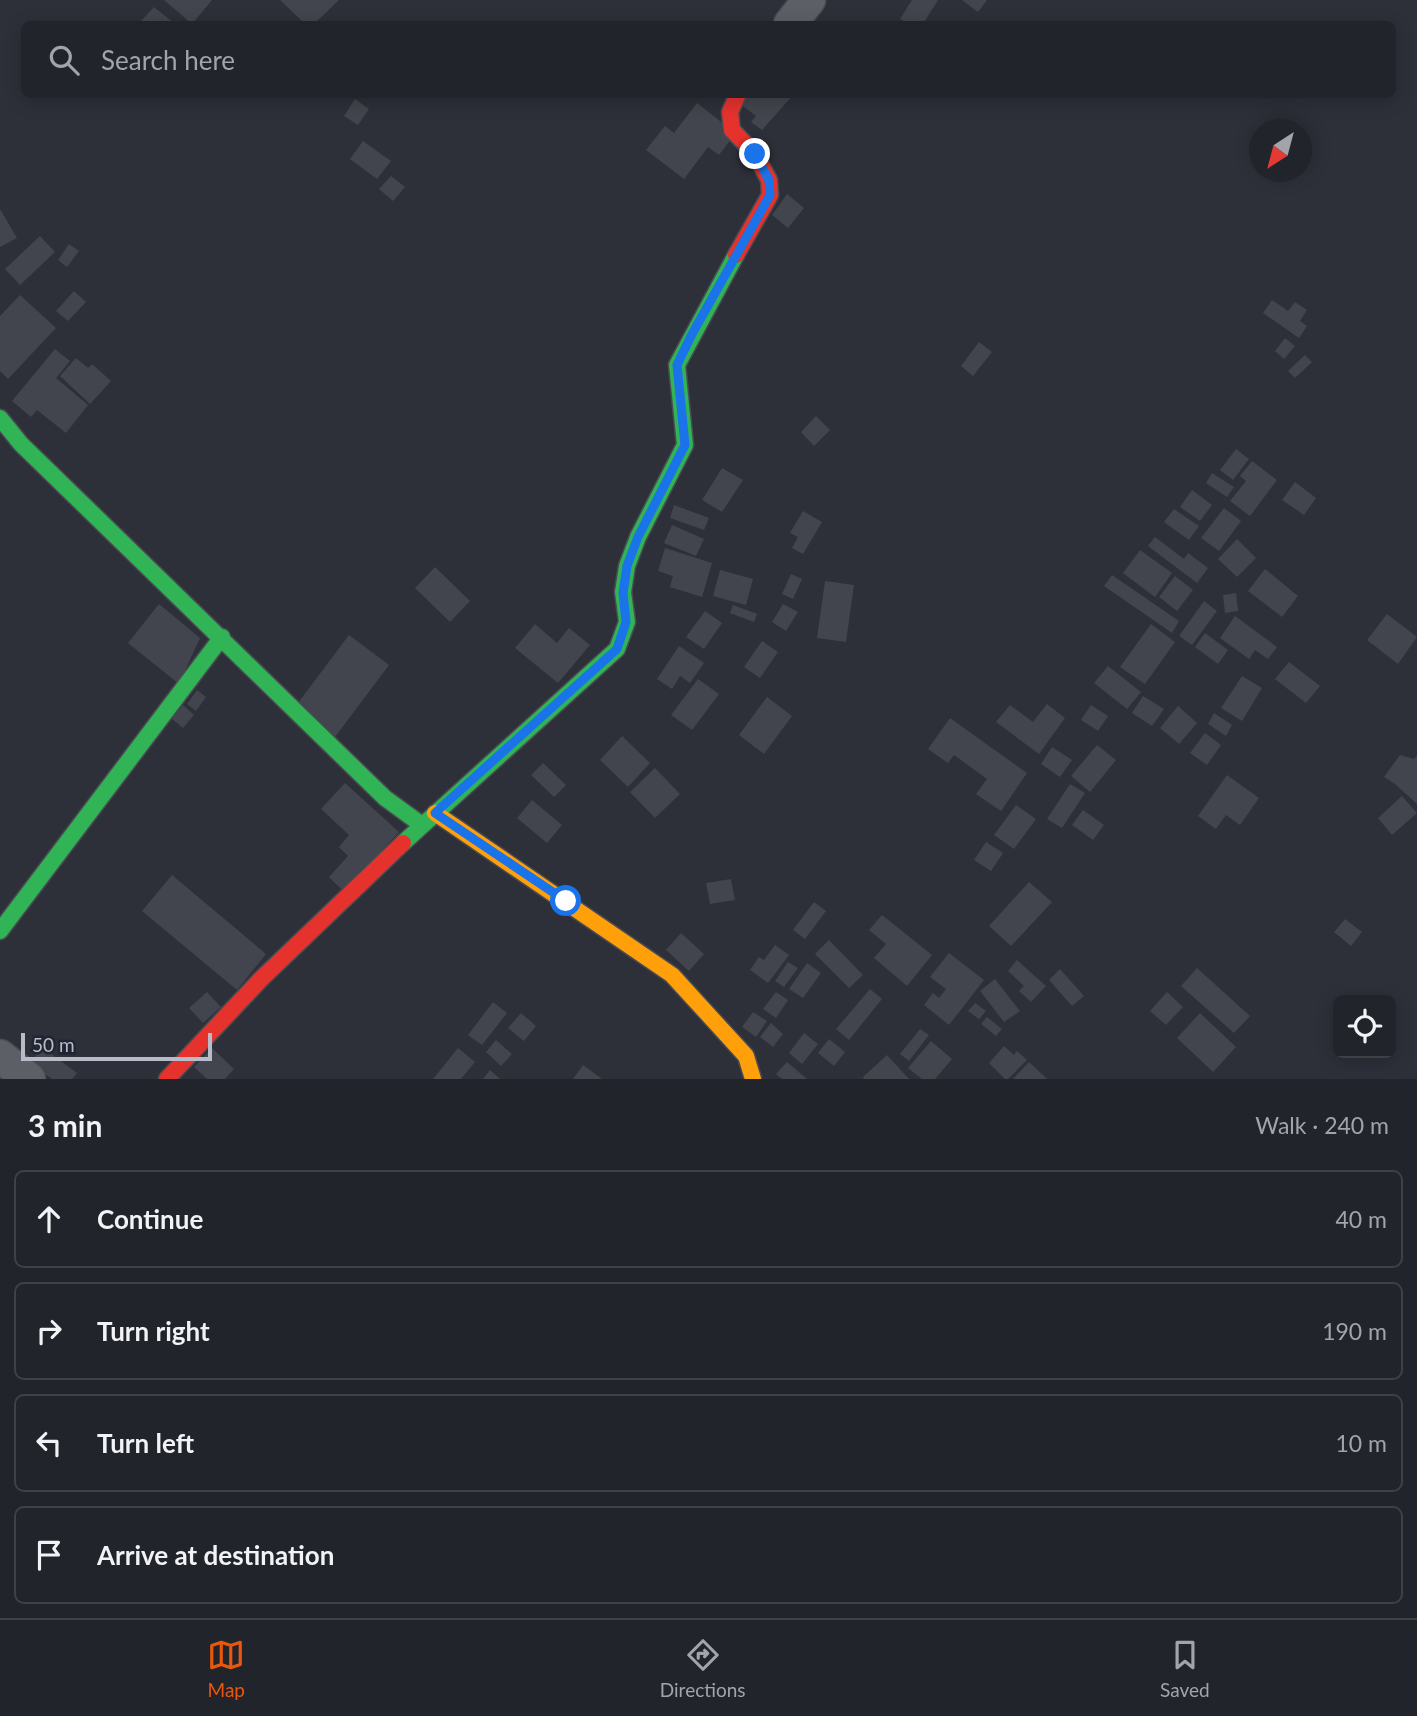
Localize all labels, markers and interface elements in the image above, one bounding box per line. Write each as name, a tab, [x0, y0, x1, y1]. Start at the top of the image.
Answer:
search box	[21, 21, 1396, 98]
icon: search	[45, 41, 83, 79]
text: Search here	[101, 44, 235, 76]
north arrow	[1249, 119, 1312, 182]
route end	[739, 138, 770, 169]
route start	[550, 885, 581, 916]
map controls	[1333, 995, 1396, 1058]
button: locate	[1333, 995, 1396, 1058]
scale bar	[21, 1030, 212, 1062]
text: 50 m	[32, 1033, 75, 1056]
text: 3 min	[28, 1107, 102, 1143]
text: Walk · 240 m	[1255, 1111, 1389, 1139]
icon: ahead	[30, 1200, 68, 1238]
text: Continue	[97, 1203, 203, 1235]
text: 40 m	[1336, 1205, 1387, 1233]
icon: right	[30, 1312, 68, 1350]
text: Turn right	[97, 1315, 210, 1347]
text: 190 m	[1322, 1317, 1387, 1345]
icon: left	[30, 1424, 68, 1462]
text: Turn left	[97, 1427, 194, 1459]
text: 10 m	[1336, 1429, 1387, 1457]
icon: arrive	[30, 1536, 68, 1574]
text: Arrive at destination	[97, 1539, 334, 1571]
tab: Map	[207, 1636, 245, 1701]
tab: Directions	[660, 1636, 746, 1701]
tab: Saved	[1160, 1636, 1210, 1701]

